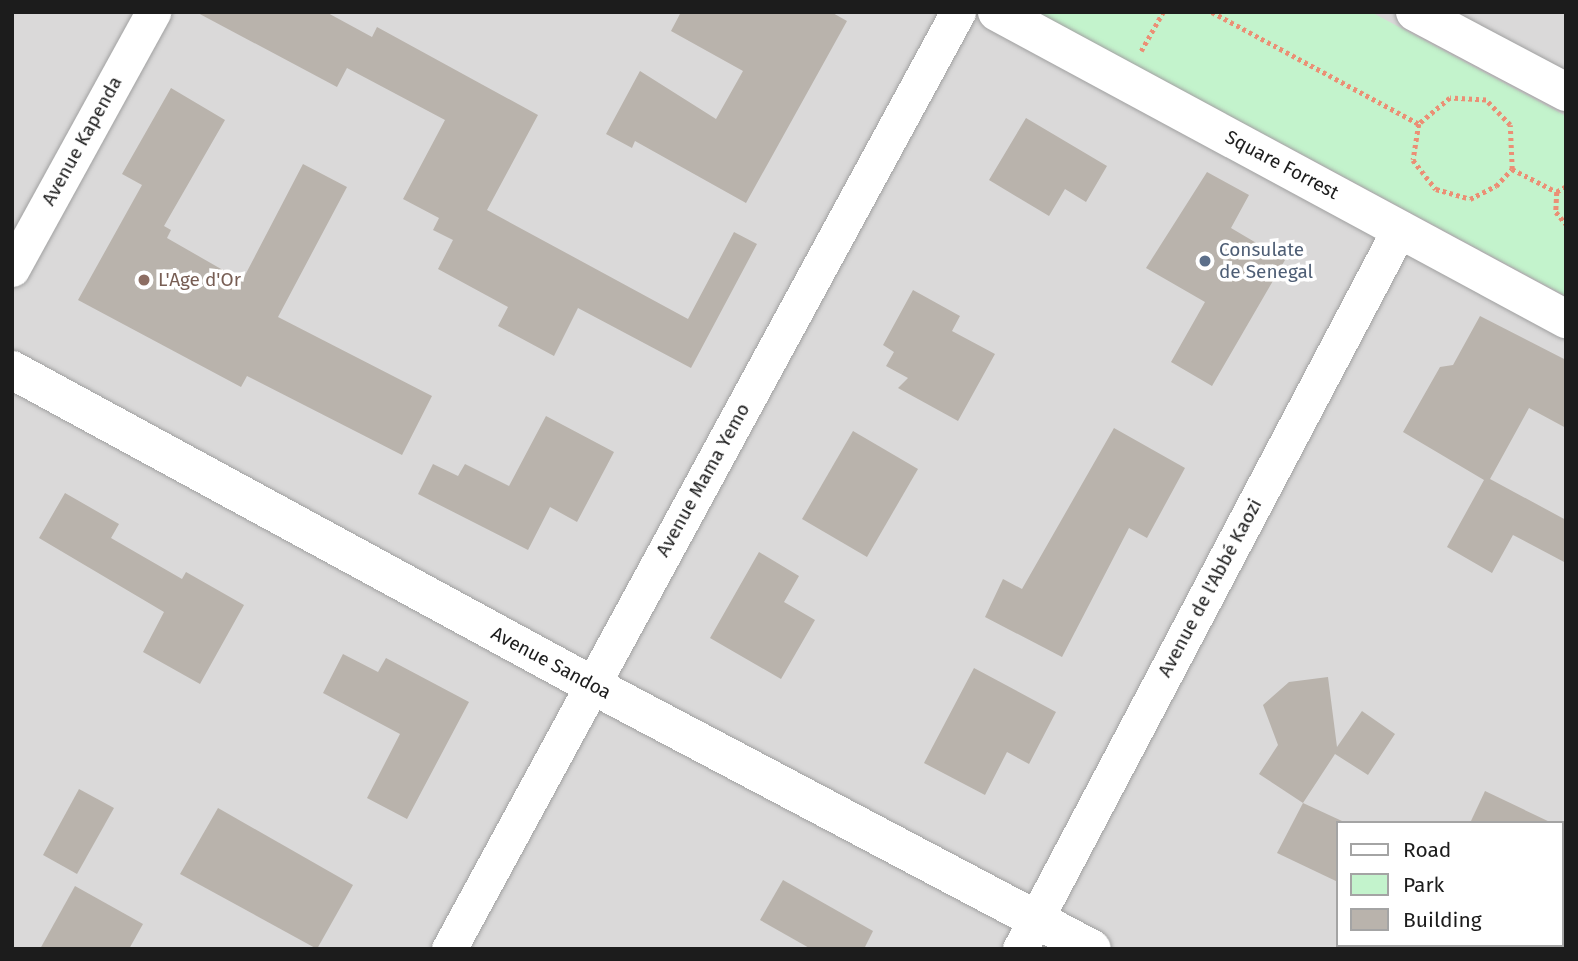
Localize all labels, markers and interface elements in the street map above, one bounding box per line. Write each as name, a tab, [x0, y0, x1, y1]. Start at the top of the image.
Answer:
street label: Avenue Kapenda	[37, 73, 127, 209]
street label: Square Forrest	[1221, 126, 1343, 204]
place label: Consulate de Senegal	[1219, 239, 1313, 283]
marker: Consulate de Senegal	[1197, 253, 1213, 269]
place label: L'Age d'Or	[158, 269, 241, 291]
marker: L'Age d'Or	[136, 272, 152, 288]
street label: Avenue Mama Yemo	[651, 399, 755, 561]
street label: Avenue de l'Abbé Kaozi	[1153, 495, 1267, 681]
street label: Avenue Sandoa	[487, 622, 615, 704]
legend	[1336, 821, 1564, 947]
text: Road	[1403, 837, 1451, 863]
text: Park	[1403, 872, 1444, 898]
text: Building	[1403, 907, 1482, 933]

